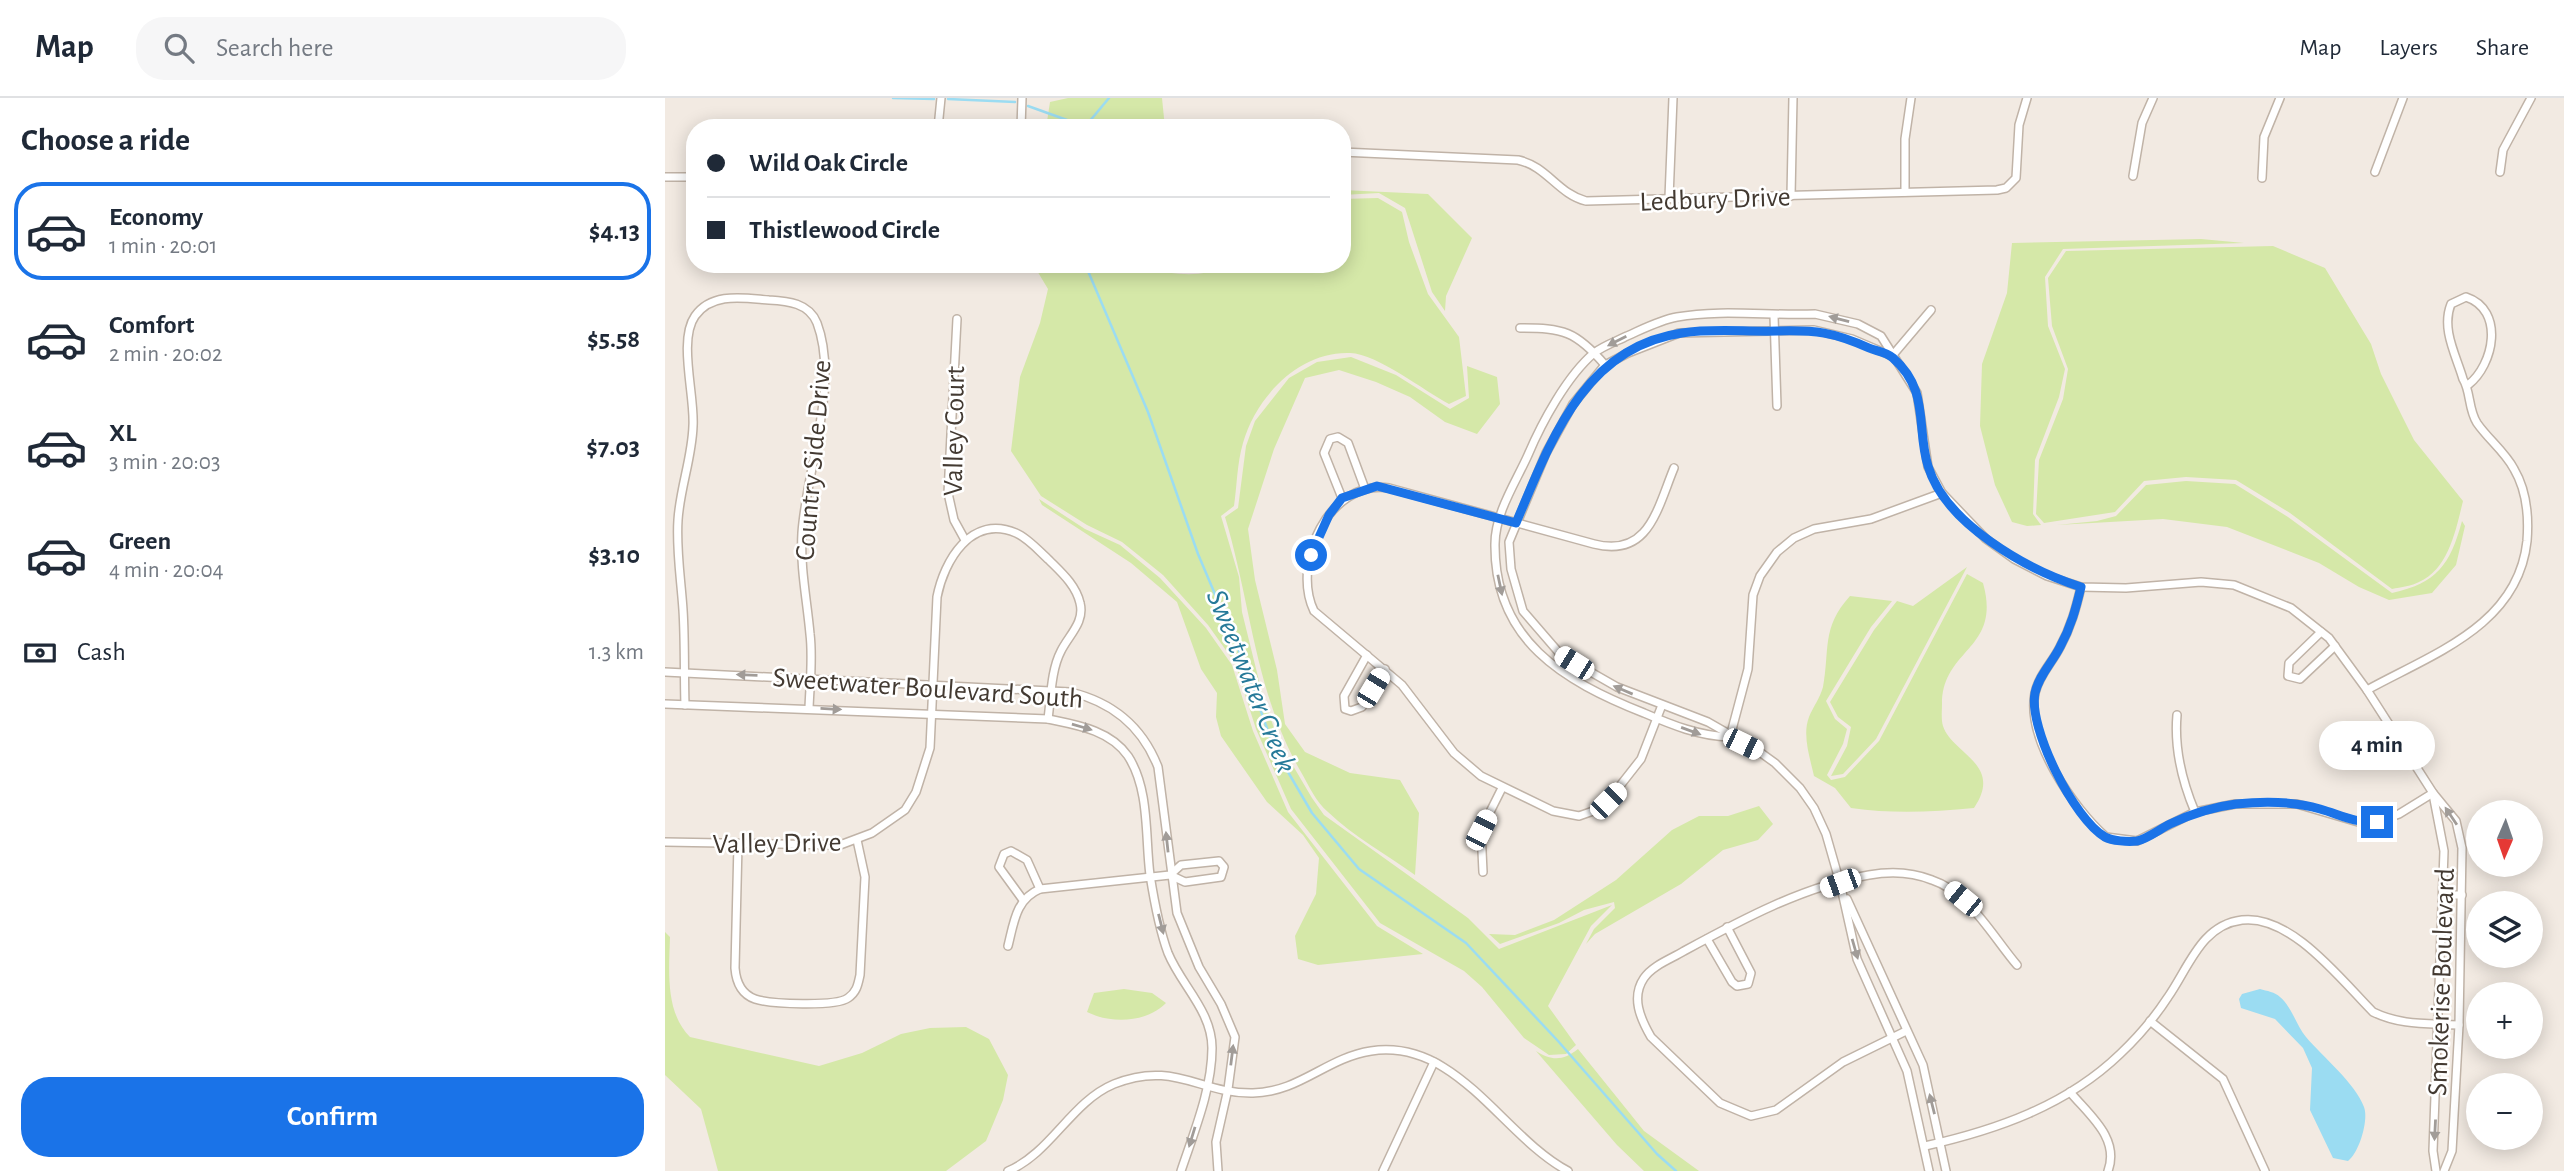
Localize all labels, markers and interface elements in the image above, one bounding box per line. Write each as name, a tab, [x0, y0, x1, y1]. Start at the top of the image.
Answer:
search box	[136, 17, 626, 80]
icon: search	[160, 29, 198, 67]
text: Map	[35, 31, 94, 64]
text: Search here	[216, 35, 334, 61]
text: Map	[2299, 36, 2341, 60]
text: Layers	[2379, 36, 2438, 60]
text: Share	[2476, 36, 2529, 60]
text: Choose a ride	[21, 124, 190, 156]
text: Wild Oak Circle	[749, 150, 908, 176]
street label: Ledbury Drive	[1639, 183, 1791, 217]
icon: car	[25, 200, 88, 263]
text: Economy	[109, 204, 203, 230]
text: Thistlewood Circle	[749, 217, 940, 243]
text: $4.13	[589, 218, 640, 244]
text: 1 min · 20:01	[109, 235, 217, 258]
icon: car	[25, 308, 88, 371]
text: Comfort	[109, 312, 194, 338]
one-way arrow	[1828, 313, 1850, 324]
text: $5.58	[587, 326, 640, 352]
one-way arrow	[1607, 336, 1627, 347]
text: 2 min · 20:02	[109, 343, 222, 366]
street label: Country Side Drive	[791, 359, 837, 562]
street label: Valley Court	[940, 366, 970, 496]
icon: car	[25, 416, 88, 479]
text: XL	[109, 420, 136, 446]
text: $7.03	[586, 434, 640, 460]
text: 3 min · 20:03	[109, 451, 220, 474]
icon: car	[25, 524, 88, 587]
text: Green	[109, 528, 171, 554]
route start	[1295, 539, 1327, 571]
text: $3.10	[588, 542, 640, 568]
text: 4 min · 20:04	[109, 559, 224, 582]
one-way arrow	[1494, 574, 1505, 596]
water label: Sweetwater Creek	[1201, 586, 1301, 777]
icon: cash	[21, 634, 59, 672]
text: Cash	[77, 639, 126, 665]
text: 1.3 km	[589, 641, 644, 664]
car	[1551, 643, 1598, 683]
street label: Sweetwater Boulevard South	[772, 664, 1084, 714]
car	[1354, 665, 1393, 711]
one-way arrow	[735, 669, 757, 680]
one-way arrow	[1613, 684, 1634, 695]
one-way arrow	[820, 704, 842, 715]
callout: 4 min	[2319, 720, 2435, 770]
one-way arrow	[1071, 722, 1093, 733]
car	[1720, 725, 1767, 763]
one-way arrow	[1680, 726, 1701, 737]
text: 4 min	[2351, 734, 2403, 757]
car	[1586, 779, 1631, 823]
north arrow	[2466, 800, 2543, 877]
map controls	[2466, 800, 2543, 1150]
route end	[2361, 806, 2393, 838]
one-way arrow	[2444, 806, 2457, 826]
car	[1463, 807, 1500, 853]
street label: Valley Drive	[712, 829, 842, 859]
one-way arrow	[1161, 831, 1172, 853]
car	[1817, 866, 1864, 900]
street label: Smokerise Boulevard	[2424, 868, 2460, 1097]
car	[1941, 878, 1986, 920]
button: layers	[2466, 891, 2543, 968]
one-way arrow	[1156, 913, 1167, 935]
one-way arrow	[1850, 939, 1860, 960]
button: +	[2466, 982, 2543, 1059]
one-way arrow	[1227, 1044, 1238, 1066]
button: −	[2466, 1073, 2543, 1150]
button: Confirm	[21, 1077, 644, 1157]
one-way arrow	[1926, 1093, 1937, 1115]
one-way arrow	[2429, 1119, 2440, 1141]
one-way arrow	[1186, 1126, 1197, 1147]

